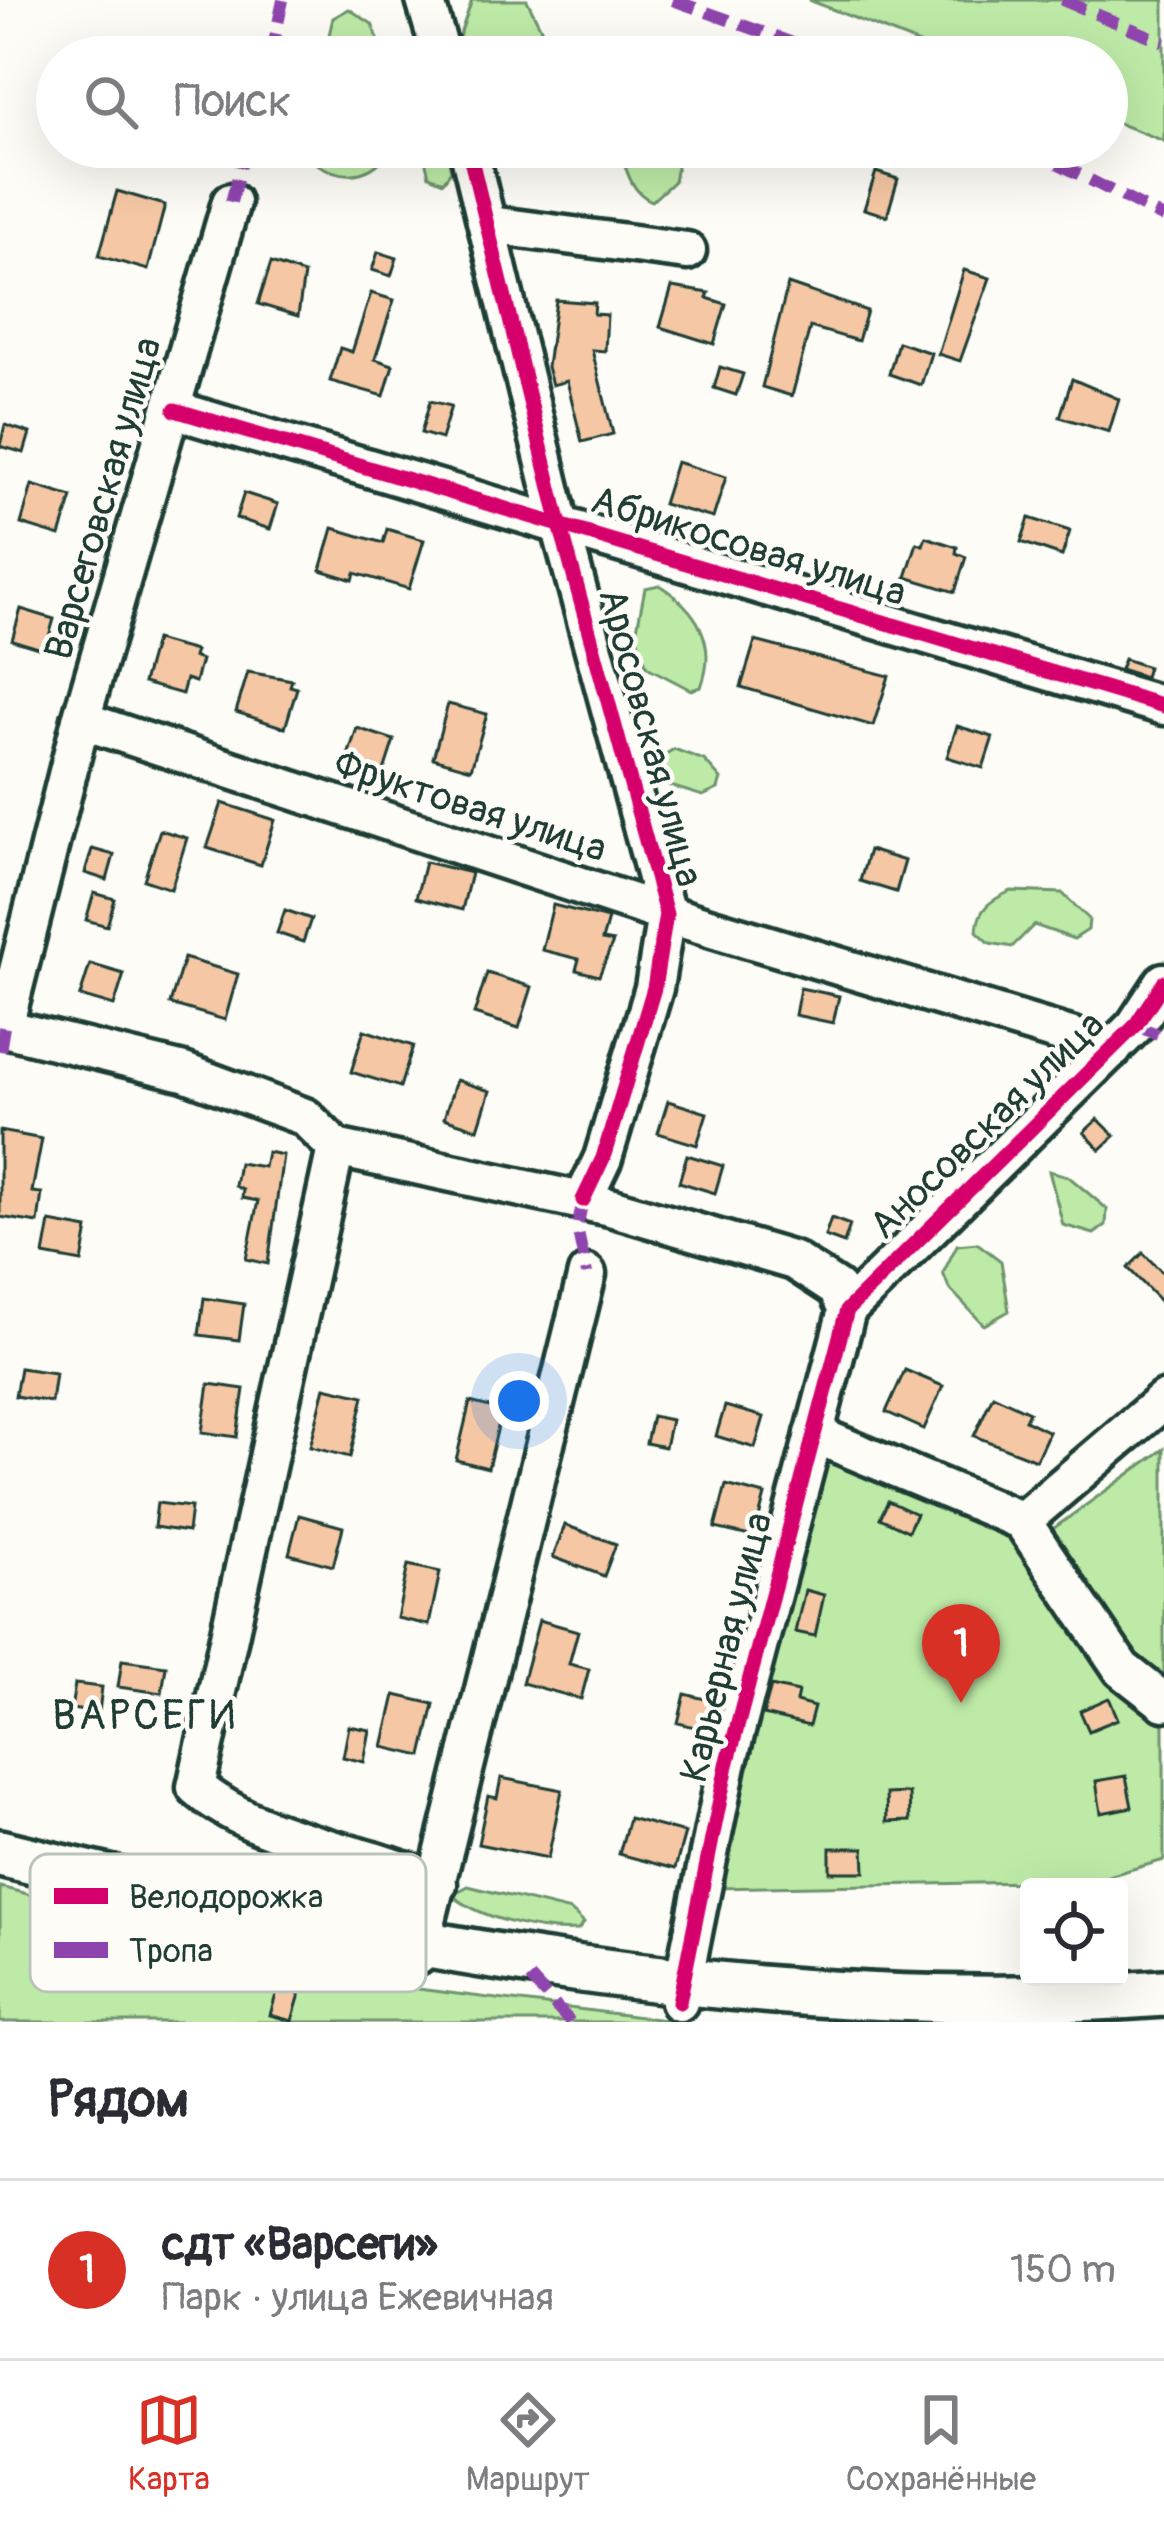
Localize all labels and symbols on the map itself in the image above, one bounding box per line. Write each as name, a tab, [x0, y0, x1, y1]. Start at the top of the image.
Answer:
street label: Варсеговская улица	[34, 332, 173, 665]
street label: Абрикосовая улица	[585, 475, 912, 618]
street label: Аросовская улица	[587, 583, 714, 892]
street label: Фруктовая улица	[328, 739, 613, 873]
street label: Аносовская улица	[859, 1001, 1115, 1250]
your location	[489, 1371, 549, 1431]
street label: Карьерная улица	[669, 1508, 784, 1787]
pin: 1	[922, 1604, 1000, 1703]
district label: ВАРСЕГИ	[52, 1690, 238, 1742]
legend	[30, 1854, 426, 1992]
text: Велодорожка	[129, 1877, 323, 1918]
text: Тропа	[129, 1931, 213, 1972]

